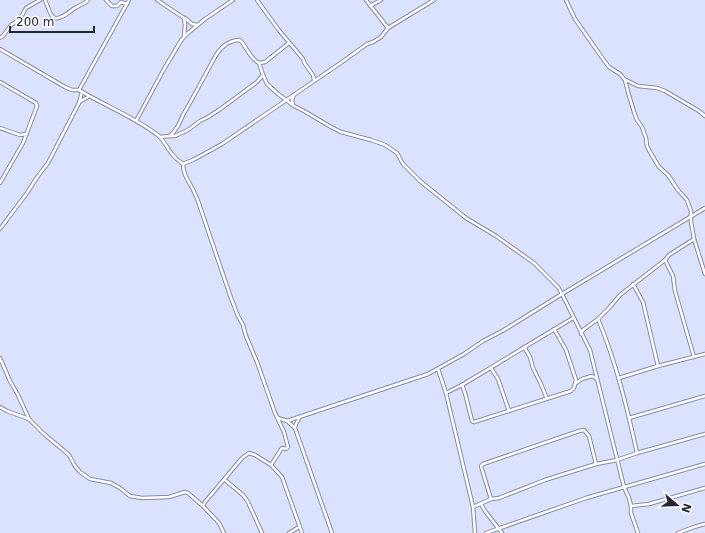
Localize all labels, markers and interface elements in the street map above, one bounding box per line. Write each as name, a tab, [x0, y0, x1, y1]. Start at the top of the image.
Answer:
scale bar	[10, 8, 94, 34]
text: 200 m	[16, 15, 54, 29]
north arrow	[657, 485, 697, 525]
text: N	[678, 502, 694, 515]

